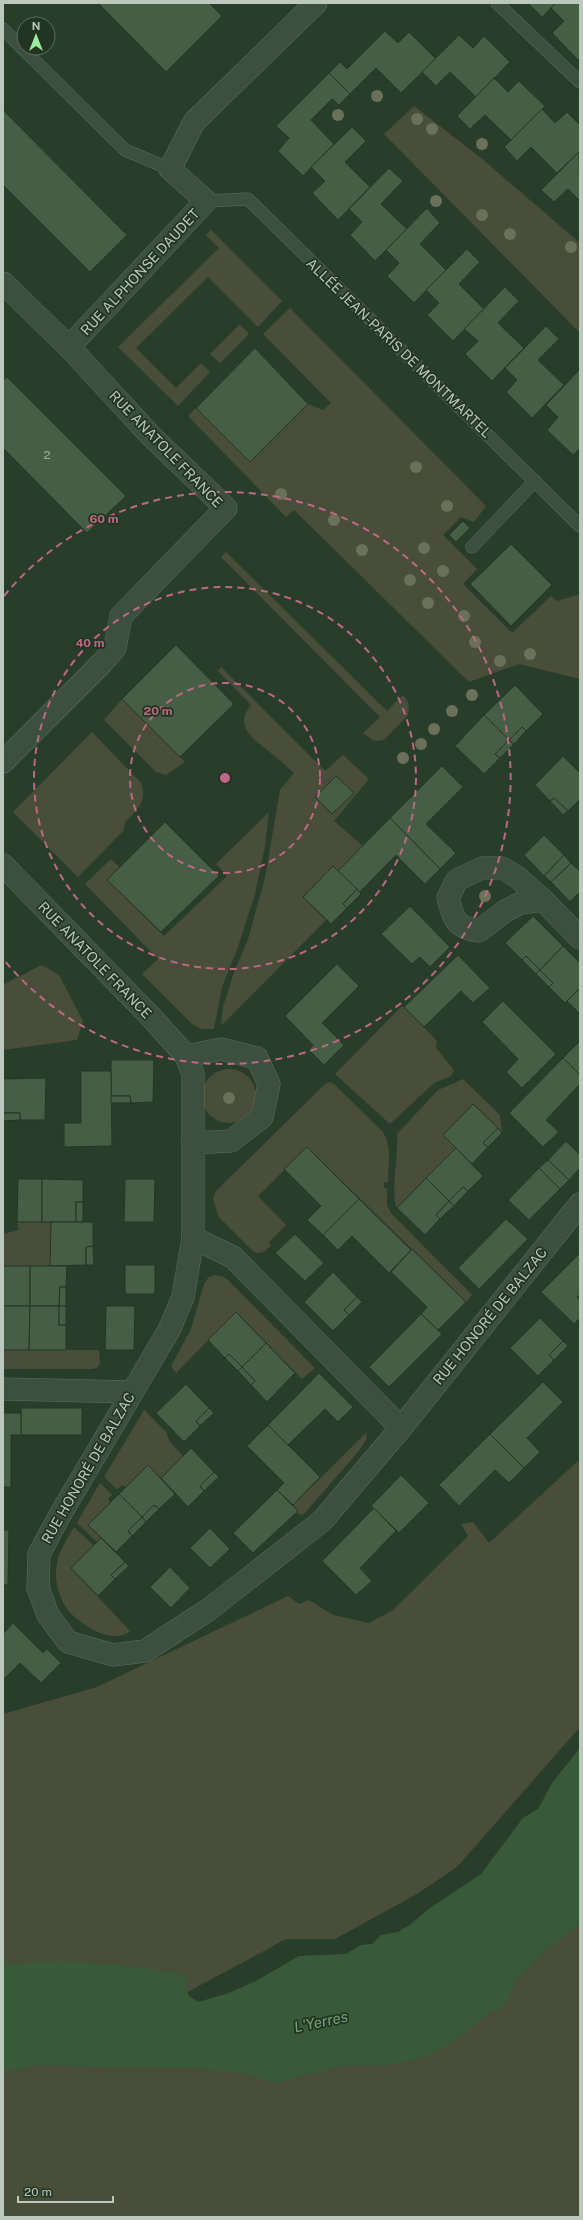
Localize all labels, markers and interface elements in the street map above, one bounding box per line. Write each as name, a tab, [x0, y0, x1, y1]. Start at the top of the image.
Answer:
north arrow	[16, 16, 56, 56]
text: N	[32, 20, 40, 32]
street label: RUE ALPHONSE DAUDET	[77, 206, 203, 338]
street label: ALLÉE JEAN-PARIS DE MONTMARTEL	[303, 254, 496, 441]
street label: RUE ANATOLE FRANCE	[106, 387, 226, 511]
house number: 2	[43, 448, 51, 462]
text: 60 m	[89, 512, 119, 526]
text: 40 m	[75, 636, 105, 650]
text: 20 m	[144, 704, 173, 718]
centre of rings	[218, 771, 232, 785]
street label: RUE ANATOLE FRANCE	[35, 898, 155, 1022]
street label: RUE HONORÉ DE BALZAC	[429, 1244, 550, 1388]
street label: RUE HONORÉ DE BALZAC	[37, 1389, 138, 1546]
water label: L'Yerres	[292, 2008, 349, 2035]
scale bar	[18, 2178, 113, 2204]
text: 20 m	[24, 2185, 52, 2199]

